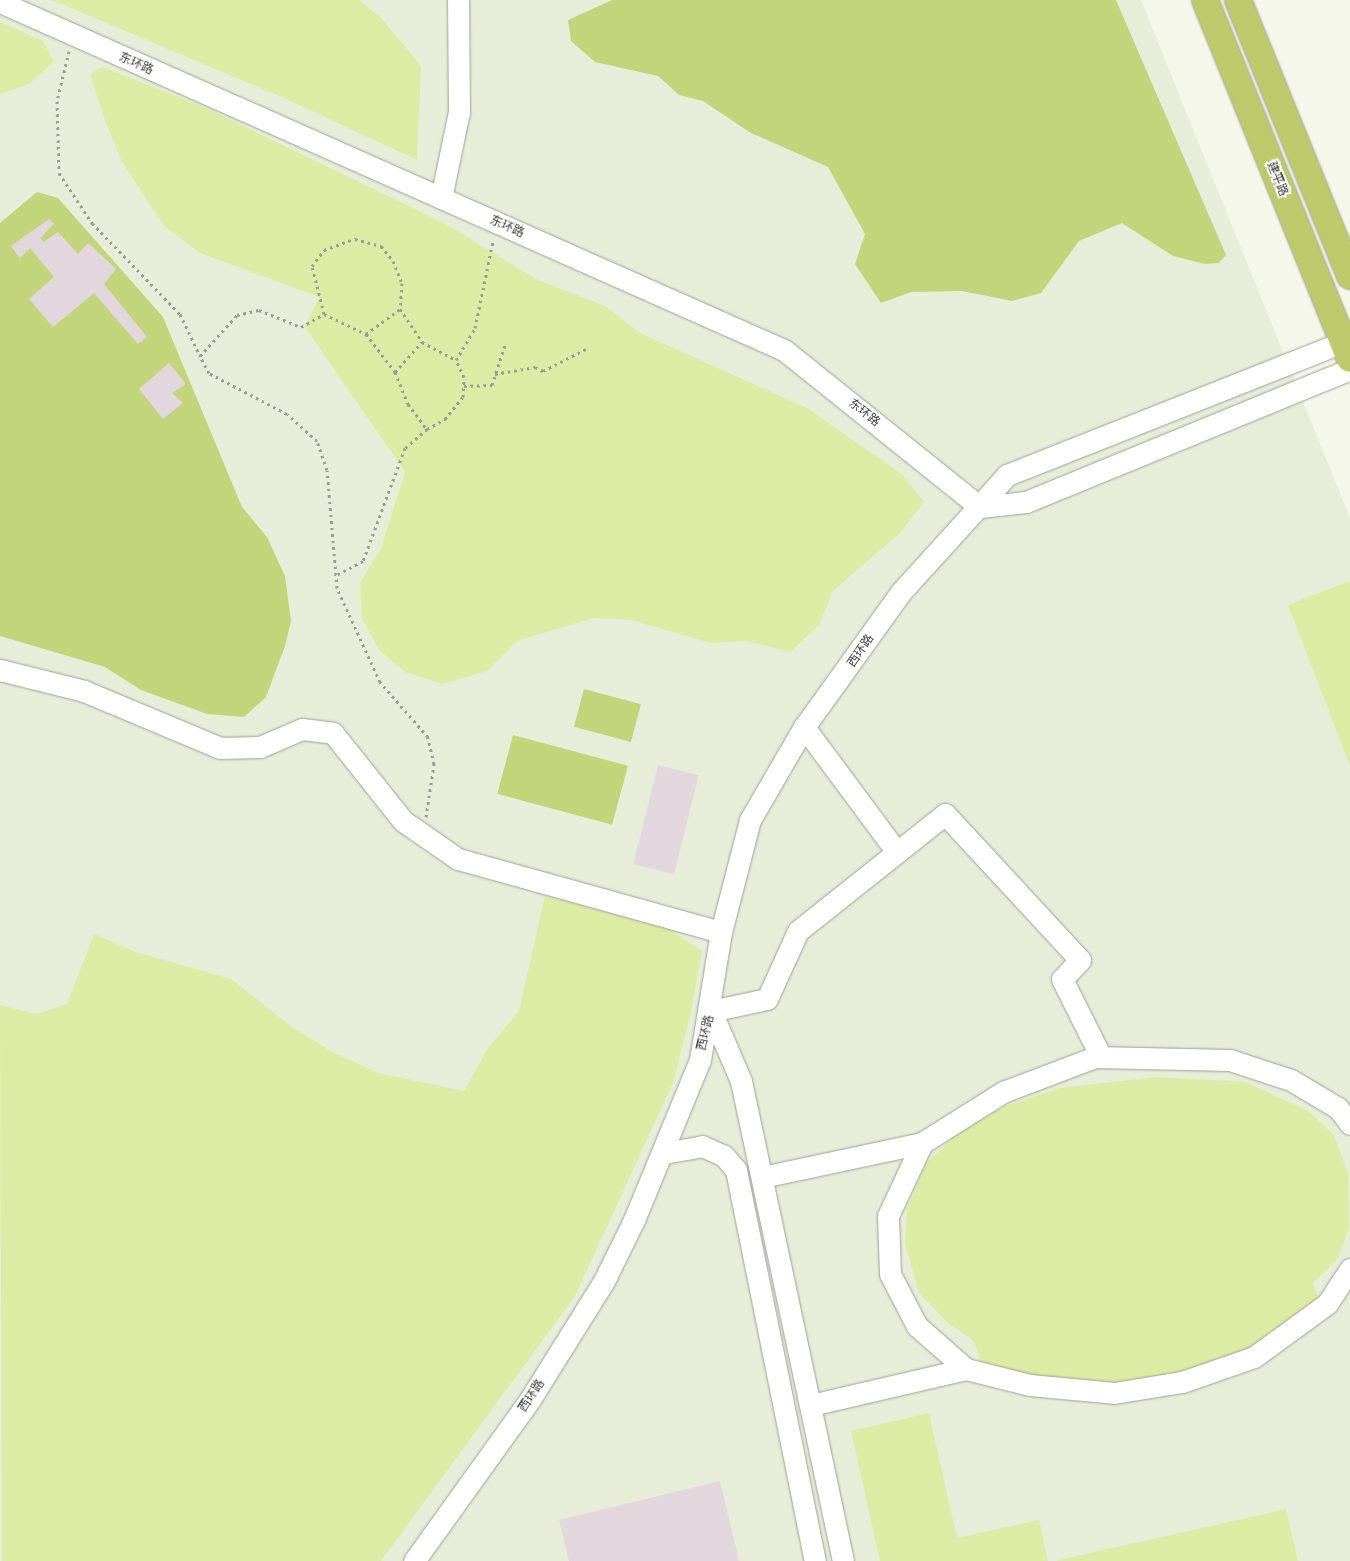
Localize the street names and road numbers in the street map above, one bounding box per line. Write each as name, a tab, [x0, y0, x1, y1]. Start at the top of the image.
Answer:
street label: 东环路	[117, 50, 155, 78]
street label: 建平路	[1264, 160, 1290, 198]
street label: 东环路	[488, 213, 526, 241]
street label: 东环路	[845, 396, 883, 430]
street label: 西环路	[845, 632, 877, 670]
street label: 西环路	[695, 1014, 717, 1052]
street label: 西环路	[516, 1377, 548, 1415]

